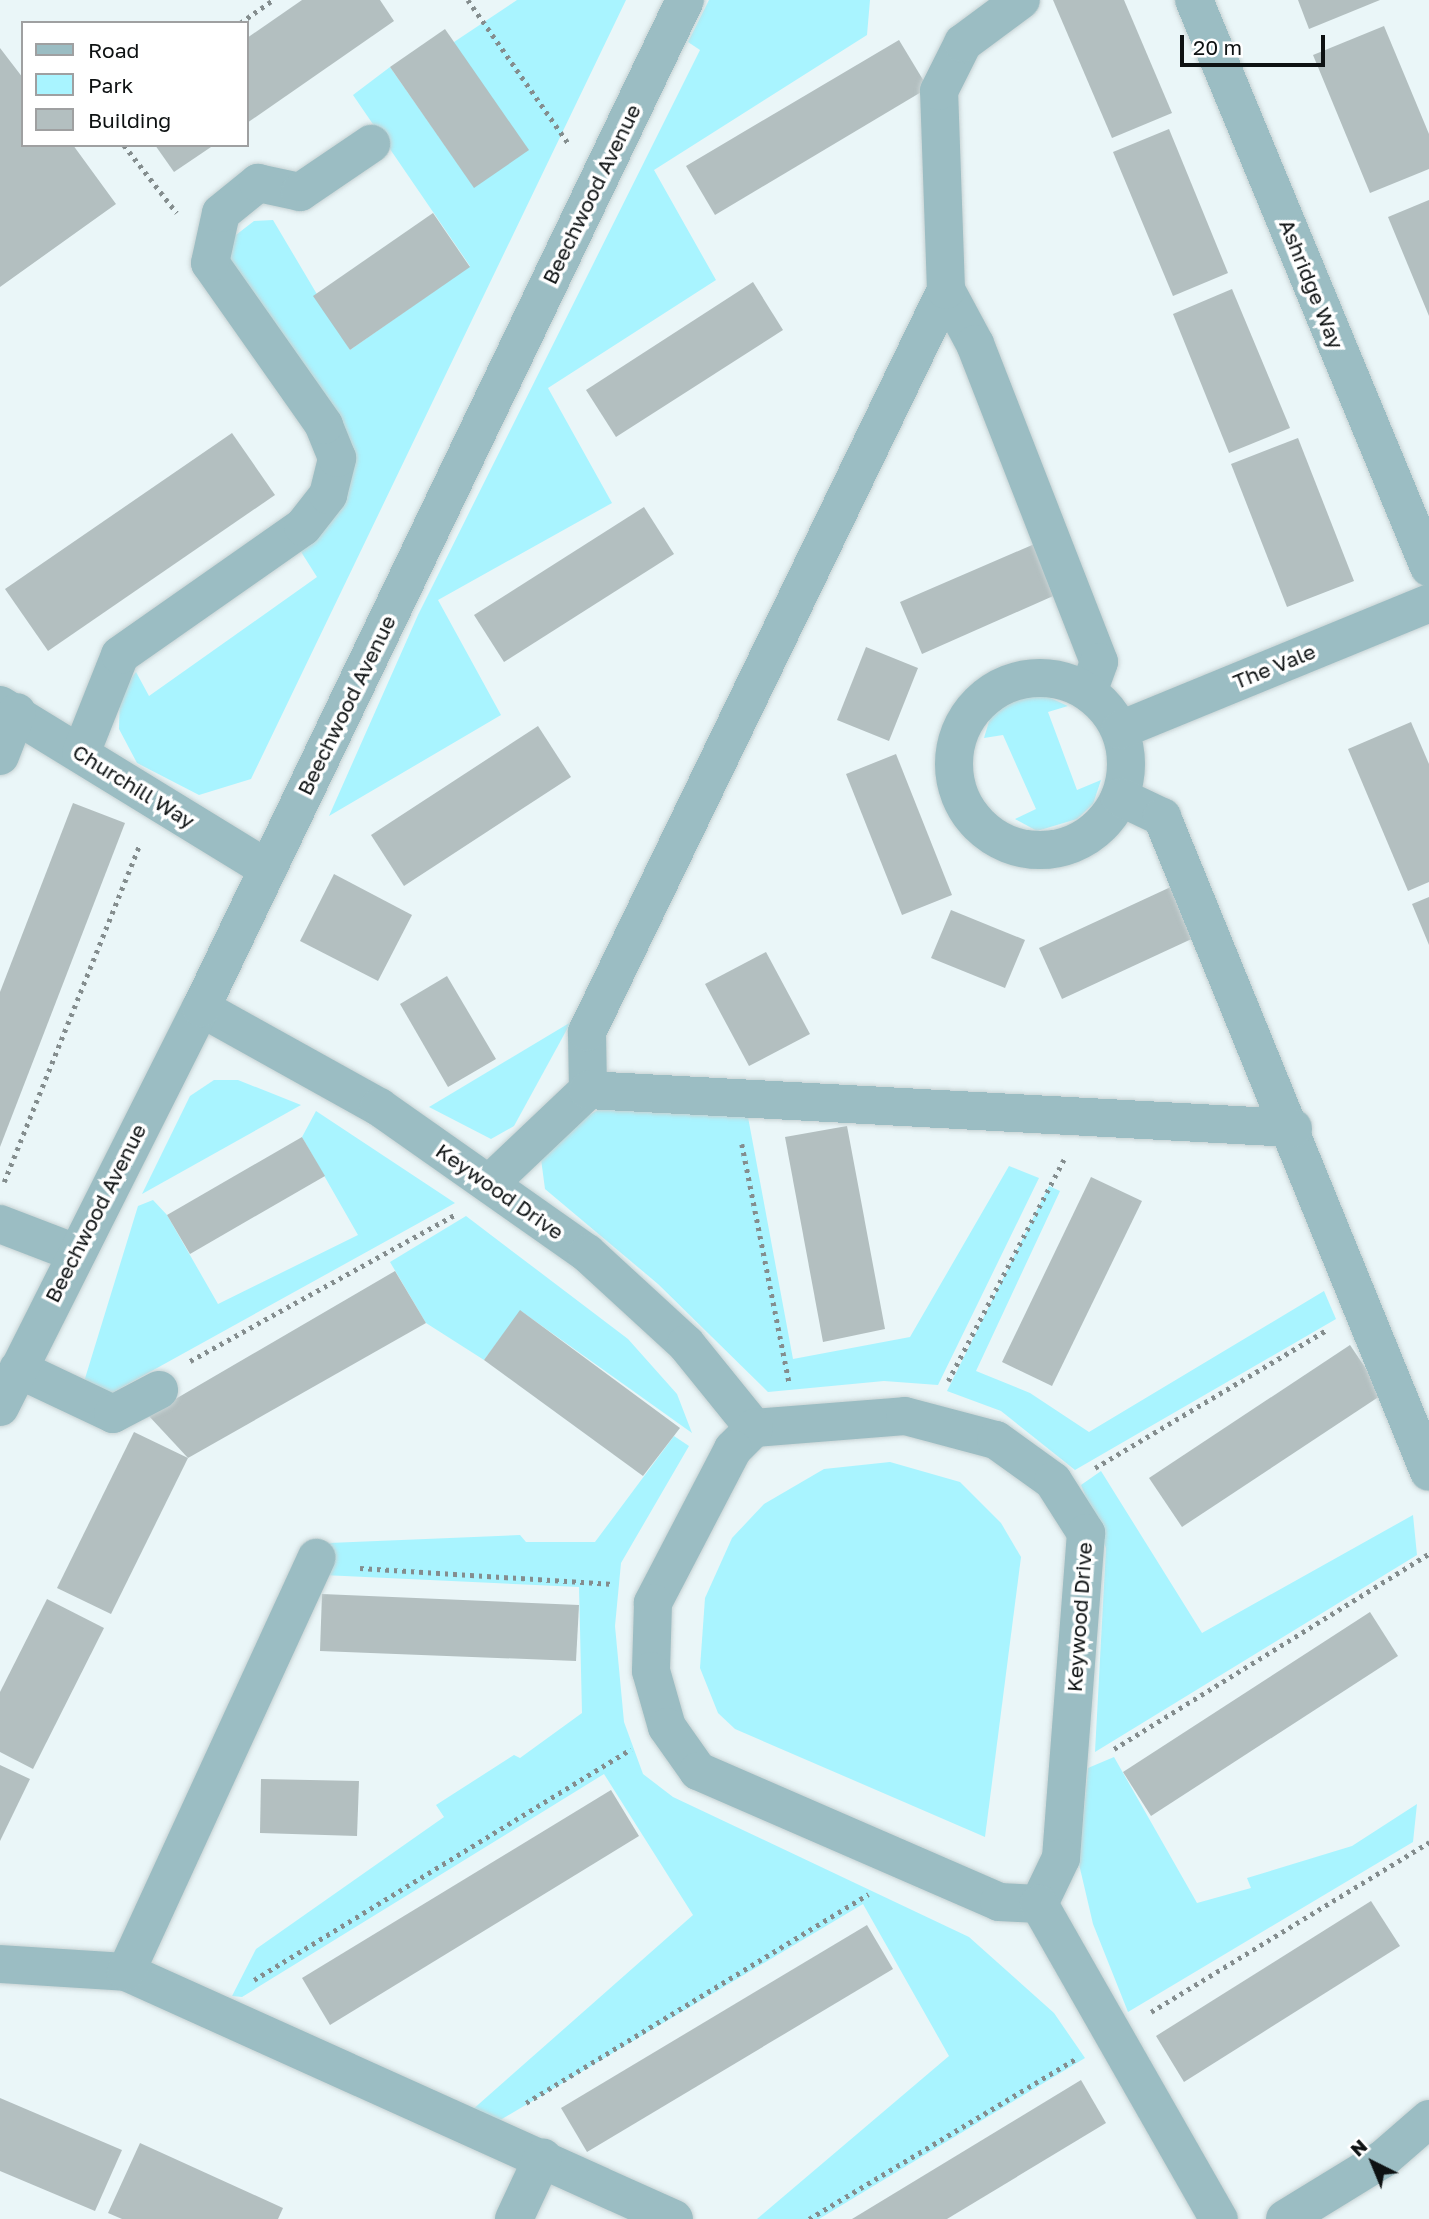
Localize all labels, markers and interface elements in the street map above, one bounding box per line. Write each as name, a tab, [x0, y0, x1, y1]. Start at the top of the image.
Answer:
legend	[21, 21, 248, 147]
scale bar	[1184, 21, 1329, 65]
text: 20 m	[1193, 34, 1242, 60]
text: Road	[88, 37, 139, 63]
text: Park	[88, 72, 133, 98]
street label: Beechwood Avenue	[537, 100, 645, 288]
text: Building	[88, 107, 171, 133]
street label: Ashridge Way	[1275, 215, 1349, 353]
street label: Beechwood Avenue	[292, 611, 400, 799]
street label: The Vale	[1229, 638, 1319, 694]
street label: Churchill Way	[68, 738, 200, 834]
street label: Beechwood Avenue	[39, 1120, 151, 1306]
street label: Keywood Drive	[431, 1138, 569, 1244]
street label: Keywood Drive	[1061, 1541, 1097, 1693]
north arrow	[1338, 2128, 1408, 2198]
text: N	[1345, 2134, 1371, 2161]

